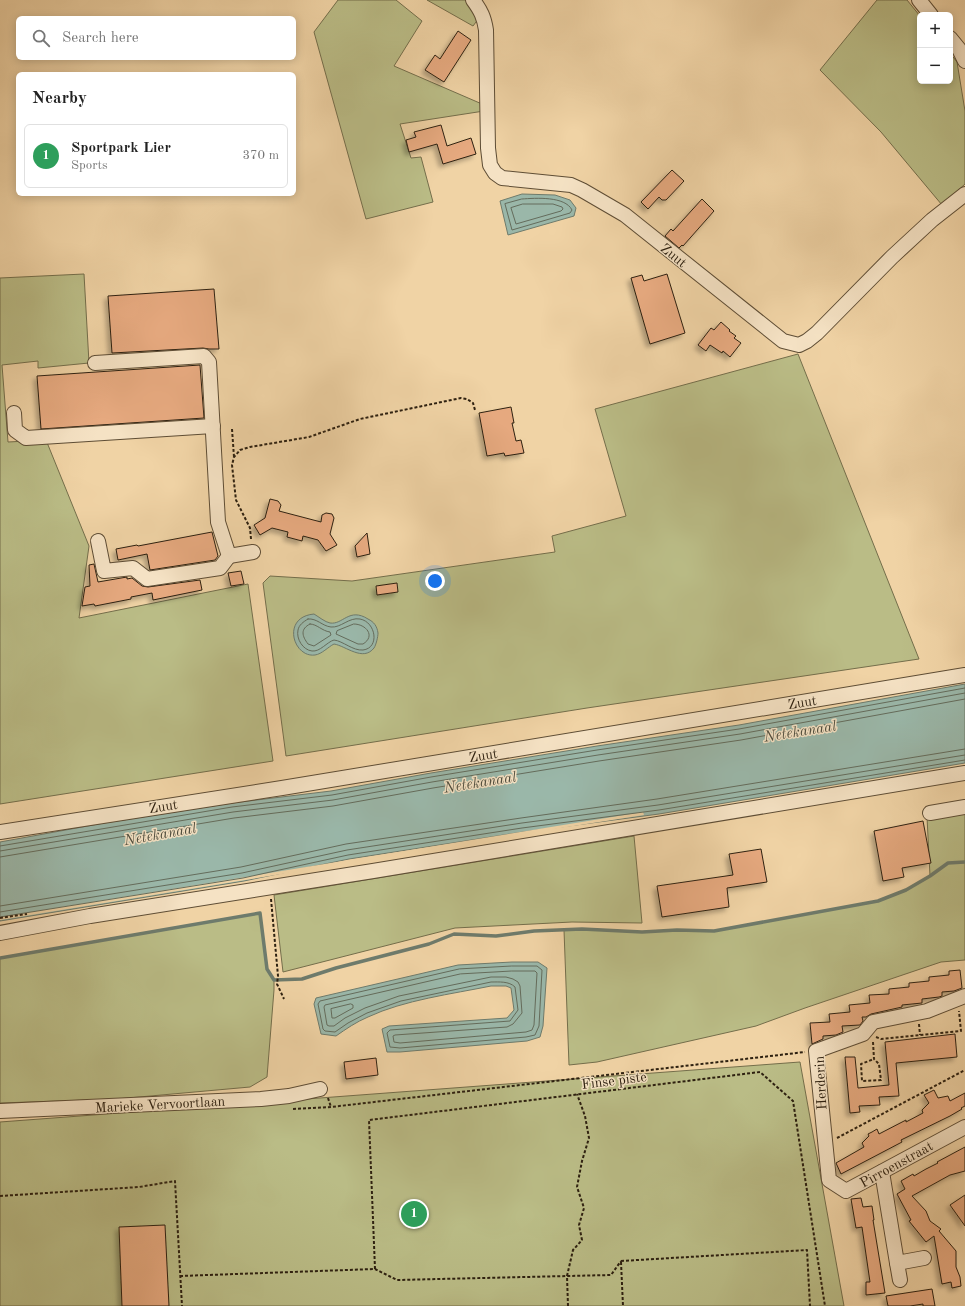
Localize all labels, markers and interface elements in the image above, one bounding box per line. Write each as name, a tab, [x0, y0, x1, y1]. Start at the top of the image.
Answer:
map controls	[917, 12, 953, 84]
button: +	[917, 12, 953, 48]
search box	[16, 16, 296, 60]
icon: search	[30, 27, 52, 49]
text: Search here	[62, 31, 139, 46]
button: −	[917, 48, 953, 84]
text: Nearby	[32, 90, 87, 107]
text: Sportpark Lier	[71, 141, 171, 156]
text: 1	[42, 149, 50, 162]
text: 370 m	[242, 149, 279, 162]
text: Sports	[71, 159, 108, 172]
street label: Zuut	[658, 241, 689, 270]
your location	[425, 571, 445, 591]
street label: Zuut	[787, 694, 818, 712]
water label: Netekanaal	[762, 719, 838, 746]
street label: Zuut	[468, 747, 499, 765]
water label: Netekanaal	[442, 770, 518, 797]
street label: Zuut	[148, 798, 179, 816]
water label: Netekanaal	[122, 822, 198, 849]
street label: Herderin	[813, 1055, 829, 1110]
street label: Finse piste	[581, 1070, 648, 1092]
street label: Marieke Vervoortlaan	[95, 1095, 226, 1115]
street label: Pirroenstraat	[858, 1139, 935, 1191]
pin: 1	[401, 1199, 427, 1229]

